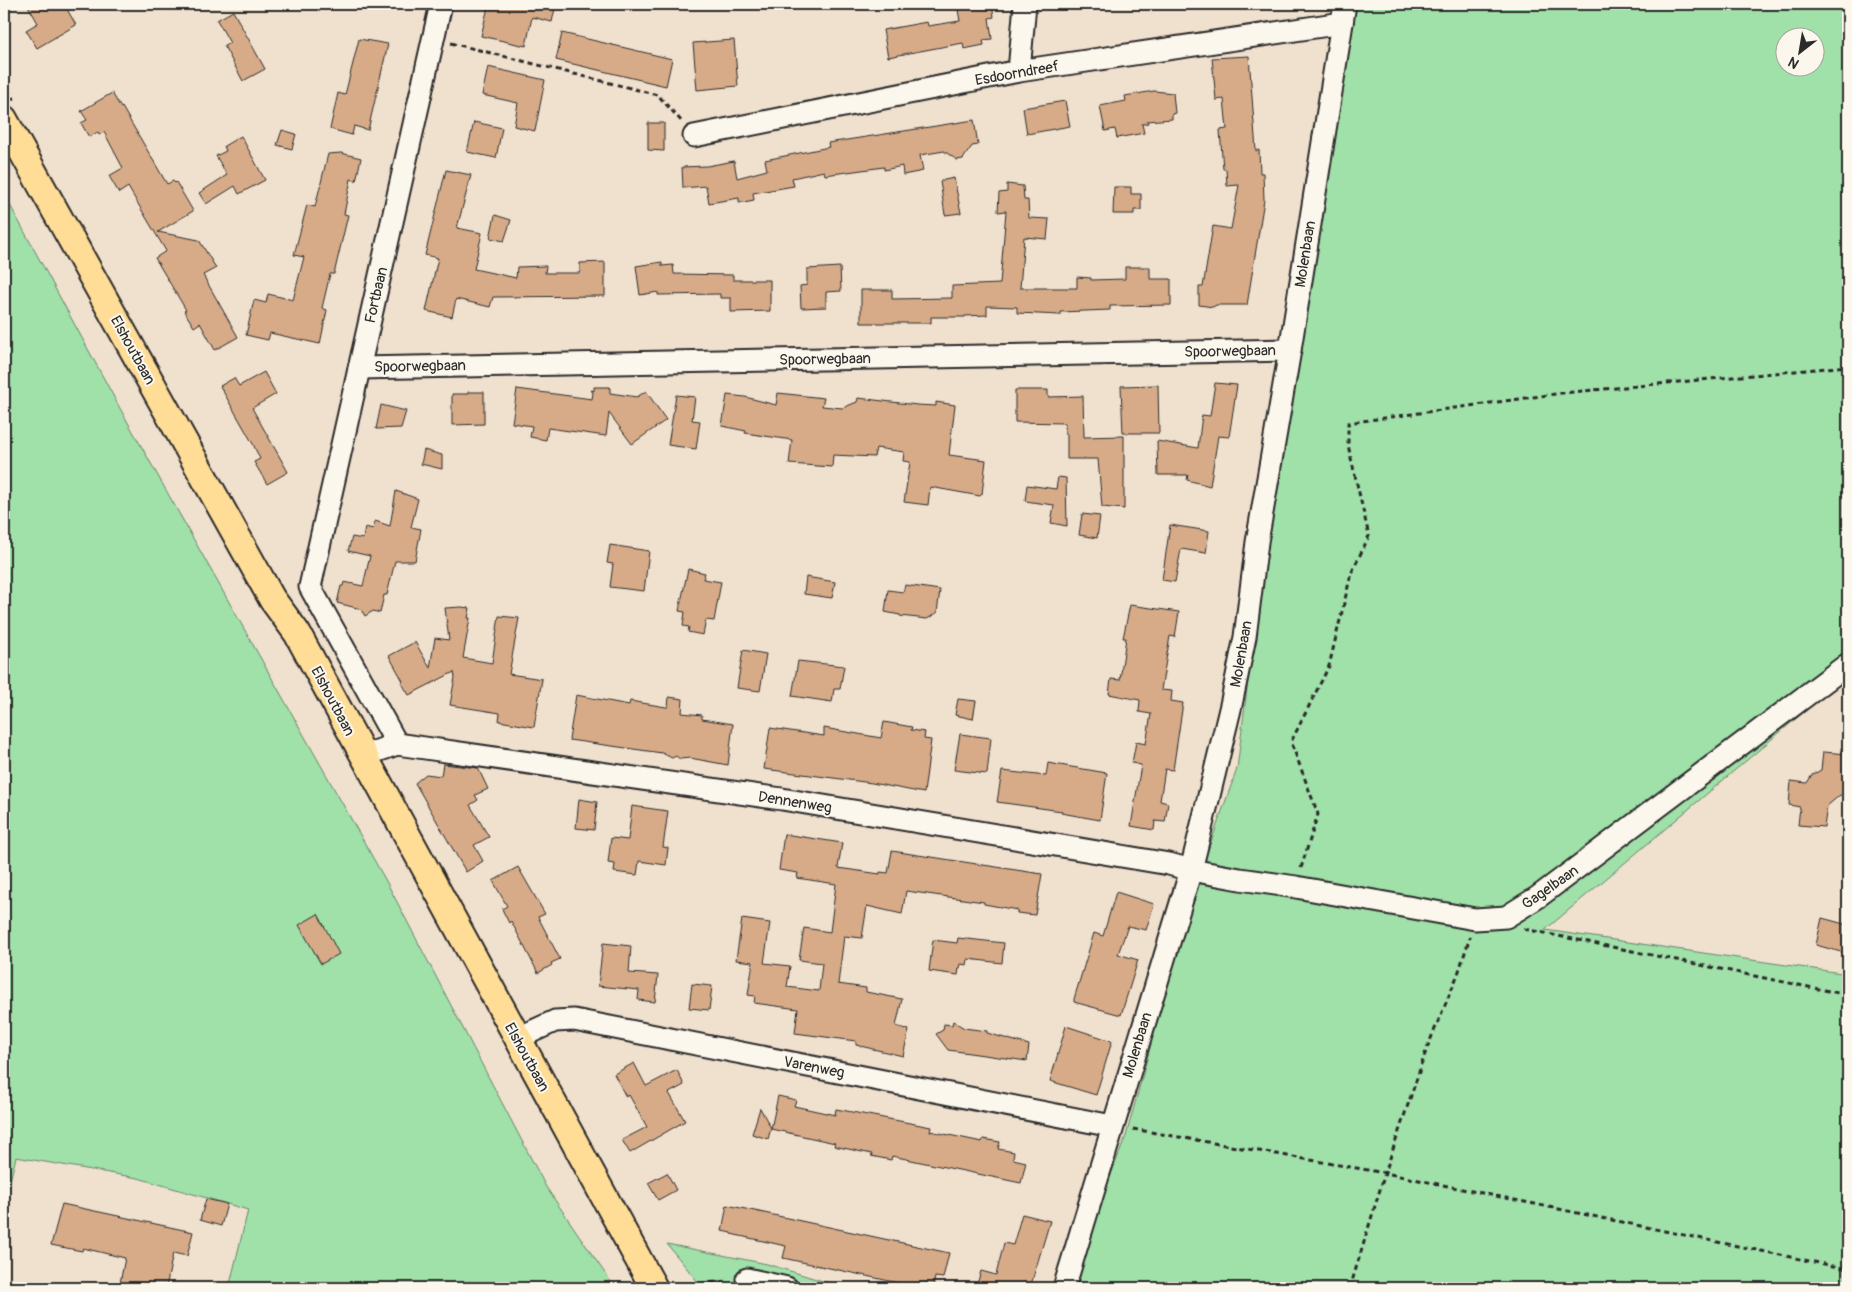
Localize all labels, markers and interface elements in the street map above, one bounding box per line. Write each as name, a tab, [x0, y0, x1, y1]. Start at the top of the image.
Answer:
north arrow	[1774, 28, 1824, 78]
text: N	[1785, 53, 1802, 72]
street label: Esdoorndreef	[974, 57, 1060, 90]
street label: Molenbaan	[1291, 219, 1320, 289]
street label: Fortbaan	[361, 265, 392, 325]
street label: Elshoutbaan	[106, 312, 159, 388]
street label: Spoorwegbaan	[1184, 341, 1276, 362]
street label: Spoorwegbaan	[779, 349, 871, 370]
street label: Spoorwegbaan	[374, 356, 466, 377]
street label: Molenbaan	[1226, 619, 1257, 689]
street label: Elshoutbaan	[306, 663, 359, 739]
street label: Dennenweg	[757, 787, 833, 818]
street label: Gagelbaan	[1518, 861, 1582, 914]
street label: Molenbaan	[1119, 1010, 1156, 1080]
street label: Elshoutbaan	[500, 1019, 553, 1095]
street label: Varenweg	[782, 1052, 846, 1083]

